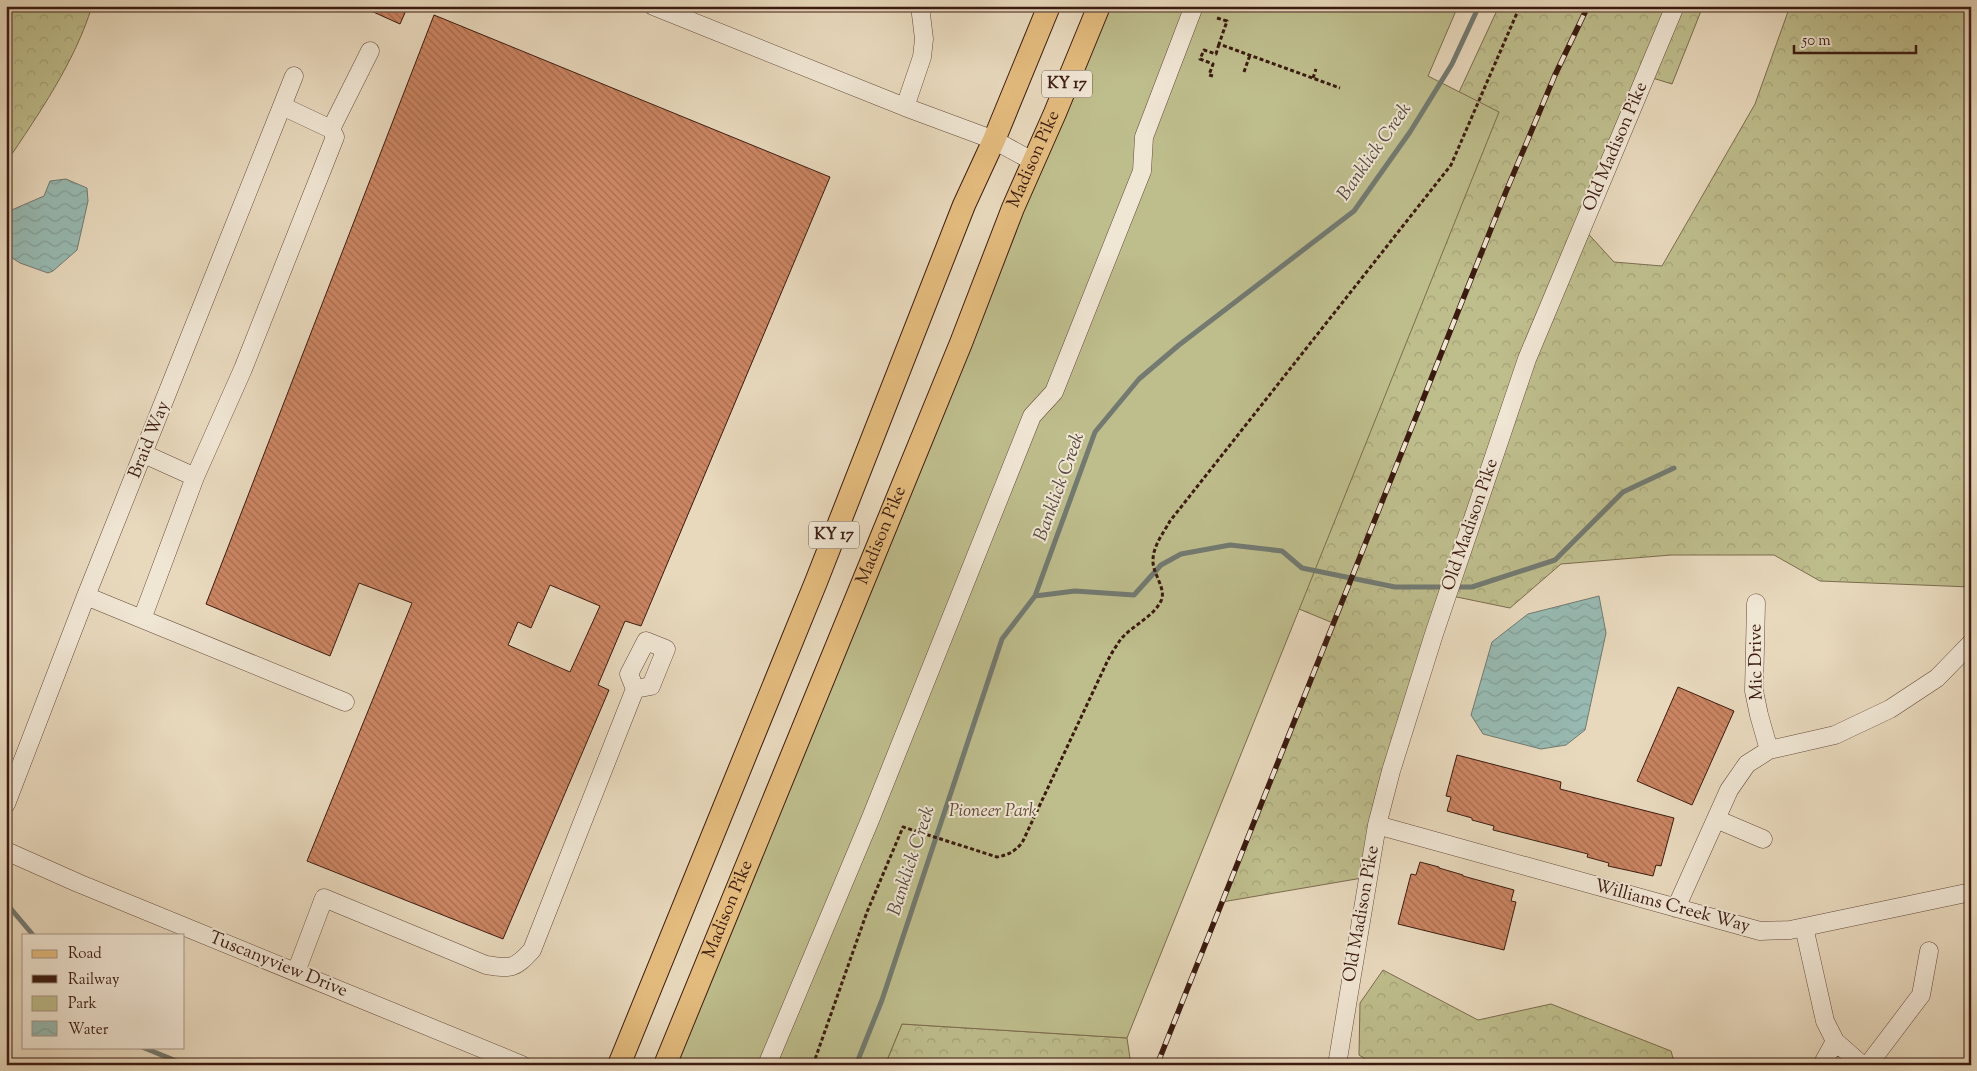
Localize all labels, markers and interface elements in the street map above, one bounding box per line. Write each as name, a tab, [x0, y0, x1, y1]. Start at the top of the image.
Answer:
scale bar	[1794, 22, 1917, 54]
text: 50 m	[1801, 31, 1831, 52]
road number: KY 17	[1042, 70, 1092, 98]
street label: Old Madison Pike	[1577, 78, 1655, 216]
water label: Banklick Creek	[1331, 97, 1419, 206]
street label: Madison Pike	[1001, 107, 1067, 212]
street label: Braid Way	[123, 397, 177, 483]
water label: Banklick Creek	[1028, 429, 1092, 545]
street label: Old Madison Pike	[1436, 455, 1506, 595]
street label: Madison Pike	[850, 483, 914, 589]
road number: KY 17	[809, 522, 859, 548]
street label: Mic Drive	[1743, 623, 1771, 701]
park label: Pioneer Park	[949, 799, 1037, 825]
water label: Banklick Creek	[882, 802, 943, 919]
street label: Old Madison Pike	[1337, 844, 1387, 984]
street label: Madison Pike	[697, 856, 761, 963]
street label: Williams Creek Way	[1591, 874, 1753, 940]
street label: Tuscanyview Drive	[205, 925, 351, 1005]
legend	[22, 934, 185, 1048]
text: Road	[68, 944, 102, 965]
text: Railway	[68, 970, 120, 991]
text: Park	[68, 994, 97, 1015]
text: Water	[68, 1020, 109, 1041]

